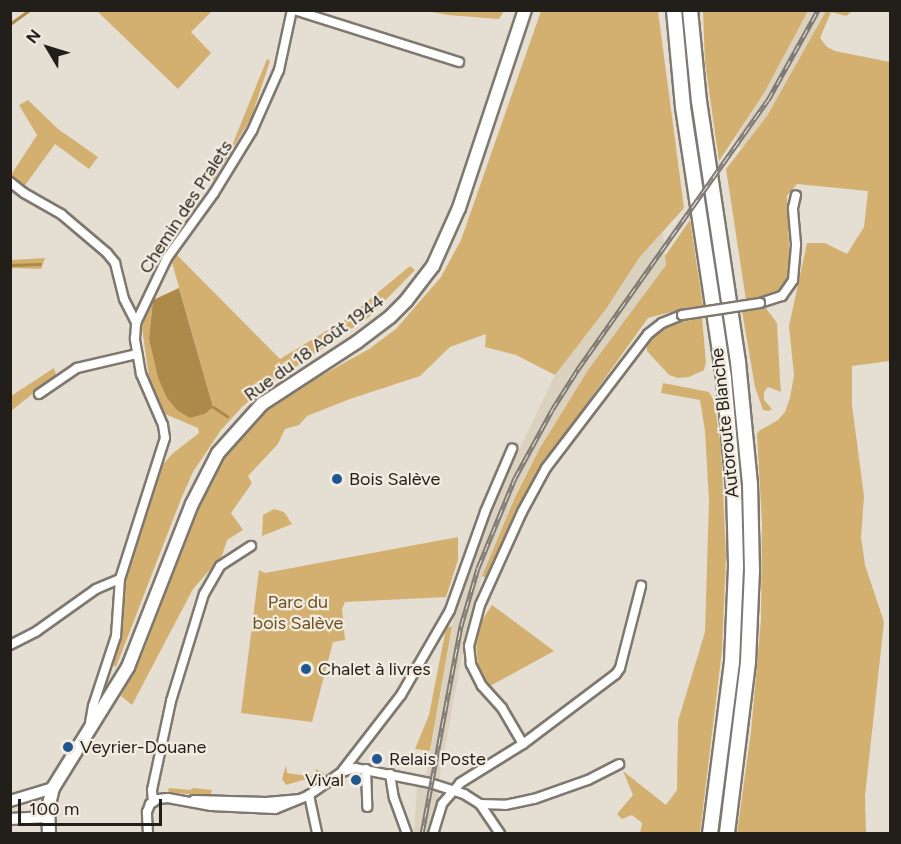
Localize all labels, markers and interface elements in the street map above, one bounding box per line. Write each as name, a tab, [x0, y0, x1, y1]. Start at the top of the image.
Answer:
north arrow	[18, 18, 78, 78]
text: N	[22, 26, 45, 47]
street label: Chemin des Pralets	[135, 136, 237, 278]
street label: Rue du 18 Août 1944	[240, 290, 388, 406]
street label: Autoroute Blanche	[706, 347, 744, 499]
place label: Bois Salève	[349, 468, 440, 490]
marker: Bois Salève	[330, 472, 344, 486]
park label: Parc du bois Salève	[253, 592, 343, 634]
place label: Chalet à livres	[318, 658, 431, 680]
marker: Chalet à livres	[299, 662, 313, 676]
place label: Veyrier-Douane	[80, 736, 206, 758]
marker: Veyrier-Douane	[61, 740, 75, 754]
place label: Relais Poste	[389, 748, 486, 770]
marker: Relais Poste	[370, 752, 384, 766]
place label: Vival	[305, 769, 344, 791]
marker: Vival	[349, 773, 363, 787]
scale bar	[21, 787, 165, 825]
text: 100 m	[29, 798, 79, 820]

